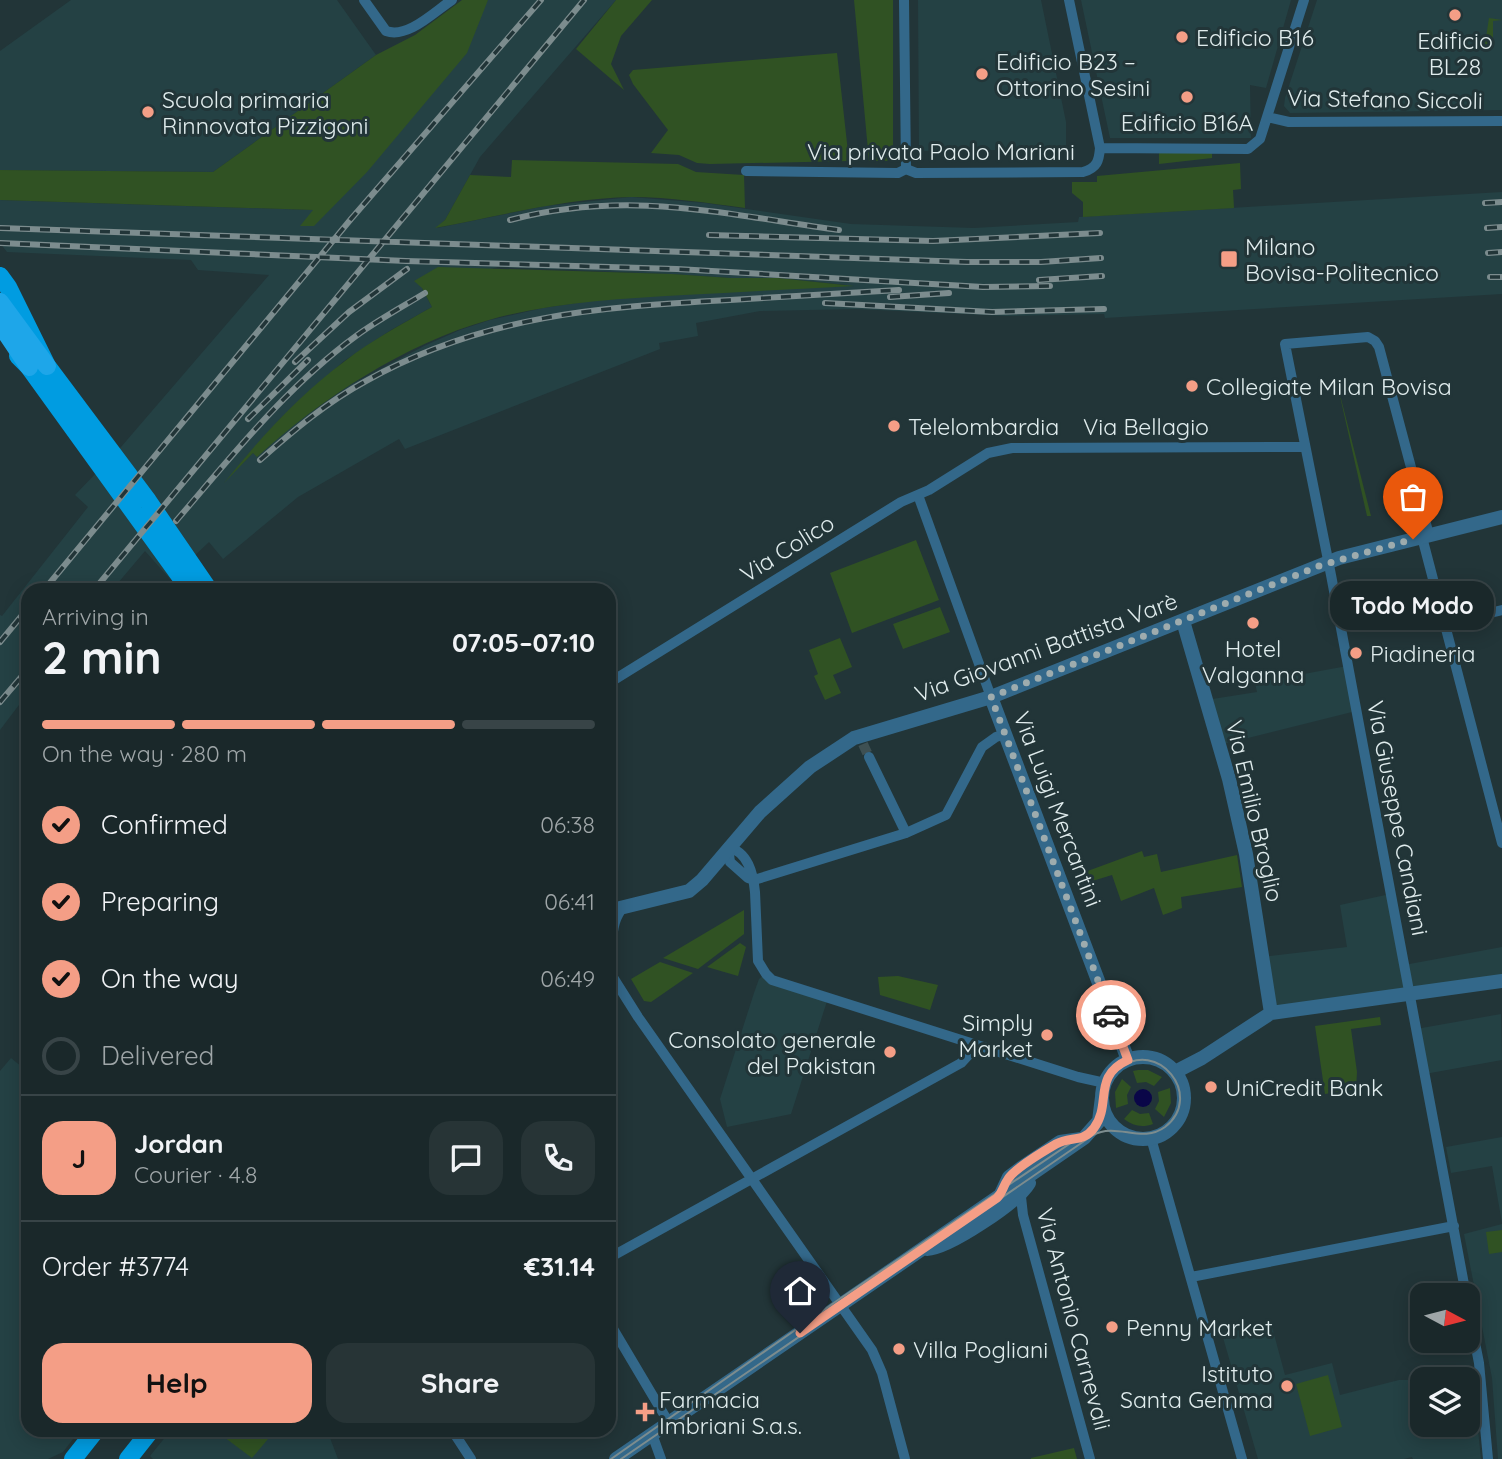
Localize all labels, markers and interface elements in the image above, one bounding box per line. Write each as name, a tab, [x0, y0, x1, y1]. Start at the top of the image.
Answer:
marker: Edificio BL28	[1447, 7, 1463, 23]
place label: Edificio B16	[1196, 23, 1314, 52]
place label: Edificio BL28	[1417, 26, 1493, 81]
marker: Edificio B16	[1174, 29, 1190, 45]
place label: Edificio B23 – Ottorino Sesini	[996, 47, 1150, 102]
marker: Edificio B23 – Ottorino Sesini	[974, 66, 990, 82]
street label: Via Stefano Siccoli	[1287, 83, 1483, 115]
place label: Scuola primaria Rinnovata Pizzigoni	[162, 85, 368, 140]
marker: Edificio B16A	[1179, 89, 1195, 105]
marker: Scuola primaria Rinnovata Pizzigoni	[140, 104, 156, 120]
place label: Edificio B16A	[1121, 108, 1253, 137]
street label: Via privata Paolo Mariani	[807, 137, 1075, 166]
place label: Milano Bovisa-Politecnico	[1245, 232, 1439, 287]
marker: Milano Bovisa-Politecnico	[1219, 249, 1239, 269]
place label: Collegiate Milan Bovisa	[1206, 372, 1452, 401]
marker: Collegiate Milan Bovisa	[1184, 378, 1200, 394]
place label: Telelombardia	[908, 412, 1059, 441]
street label: Via Bellagio	[1083, 412, 1209, 441]
marker: Telelombardia	[886, 418, 902, 434]
pin	[1383, 467, 1443, 539]
icon: bag	[1394, 478, 1432, 516]
street label: Via Colico	[735, 508, 839, 588]
callout: Todo Modo	[1331, 581, 1495, 630]
street label: Via Giovanni Battista Varè	[911, 586, 1181, 708]
text: Todo Modo	[1350, 591, 1474, 620]
text: Arriving in	[42, 602, 149, 631]
marker: Hotel Valganna	[1245, 615, 1261, 631]
text: 07:05–07:10	[452, 626, 595, 659]
text: 2 min	[42, 628, 162, 686]
place label: Hotel Valganna	[1202, 634, 1304, 689]
place label: Piadineria	[1370, 639, 1475, 668]
marker: Piadineria	[1348, 645, 1364, 661]
street label: Via Giuseppe Candiani	[1361, 698, 1435, 938]
street label: Via Luigi Mercantini	[1007, 707, 1109, 911]
street label: Via Emilio Broglio	[1220, 717, 1290, 905]
text: On the way · 280 m	[42, 739, 247, 768]
icon: check	[42, 806, 80, 844]
text: Confirmed	[101, 808, 228, 841]
text: 06:38	[540, 810, 595, 839]
icon: check	[42, 883, 80, 921]
text: Preparing	[101, 885, 219, 918]
text: 06:41	[544, 887, 595, 916]
icon: check	[42, 960, 80, 998]
text: On the way	[101, 962, 239, 995]
text: 06:49	[540, 964, 595, 993]
courier	[1076, 980, 1146, 1050]
icon: car	[1092, 996, 1130, 1034]
place label: Simply Market	[959, 1008, 1033, 1063]
place label: Consolato generale del Pakistan	[668, 1025, 876, 1080]
marker: Simply Market	[1039, 1027, 1055, 1043]
text: Delivered	[101, 1039, 214, 1072]
marker: Consolato generale del Pakistan	[882, 1044, 898, 1060]
place label: UniCredit Bank	[1225, 1073, 1383, 1102]
marker: UniCredit Bank	[1203, 1079, 1219, 1095]
button: chat	[429, 1121, 503, 1195]
button: phone	[521, 1121, 595, 1195]
text: Jordan	[134, 1127, 223, 1160]
text: J	[72, 1142, 86, 1175]
text: Courier · 4.8	[134, 1160, 257, 1189]
street label: Via Antonio Carnevali	[1030, 1205, 1118, 1433]
text: Order #3774	[42, 1250, 189, 1283]
text: €31.14	[524, 1250, 595, 1283]
pin	[770, 1261, 830, 1333]
icon: home	[781, 1272, 819, 1310]
north arrow	[1410, 1283, 1480, 1353]
map controls	[1410, 1283, 1480, 1437]
place label: Penny Market	[1126, 1313, 1273, 1342]
marker: Penny Market	[1104, 1319, 1120, 1335]
place label: Villa Pogliani	[913, 1335, 1048, 1364]
marker: Villa Pogliani	[891, 1341, 907, 1357]
button: Help	[42, 1343, 312, 1423]
button: Share	[326, 1343, 595, 1423]
place label: Istituto Santa Gemma	[1120, 1359, 1273, 1414]
button: layers	[1410, 1367, 1480, 1437]
marker: Istituto Santa Gemma	[1279, 1378, 1295, 1394]
place label: Farmacia Imbriani S.a.s.	[659, 1385, 802, 1440]
marker: Farmacia Imbriani S.a.s.	[637, 1404, 653, 1420]

